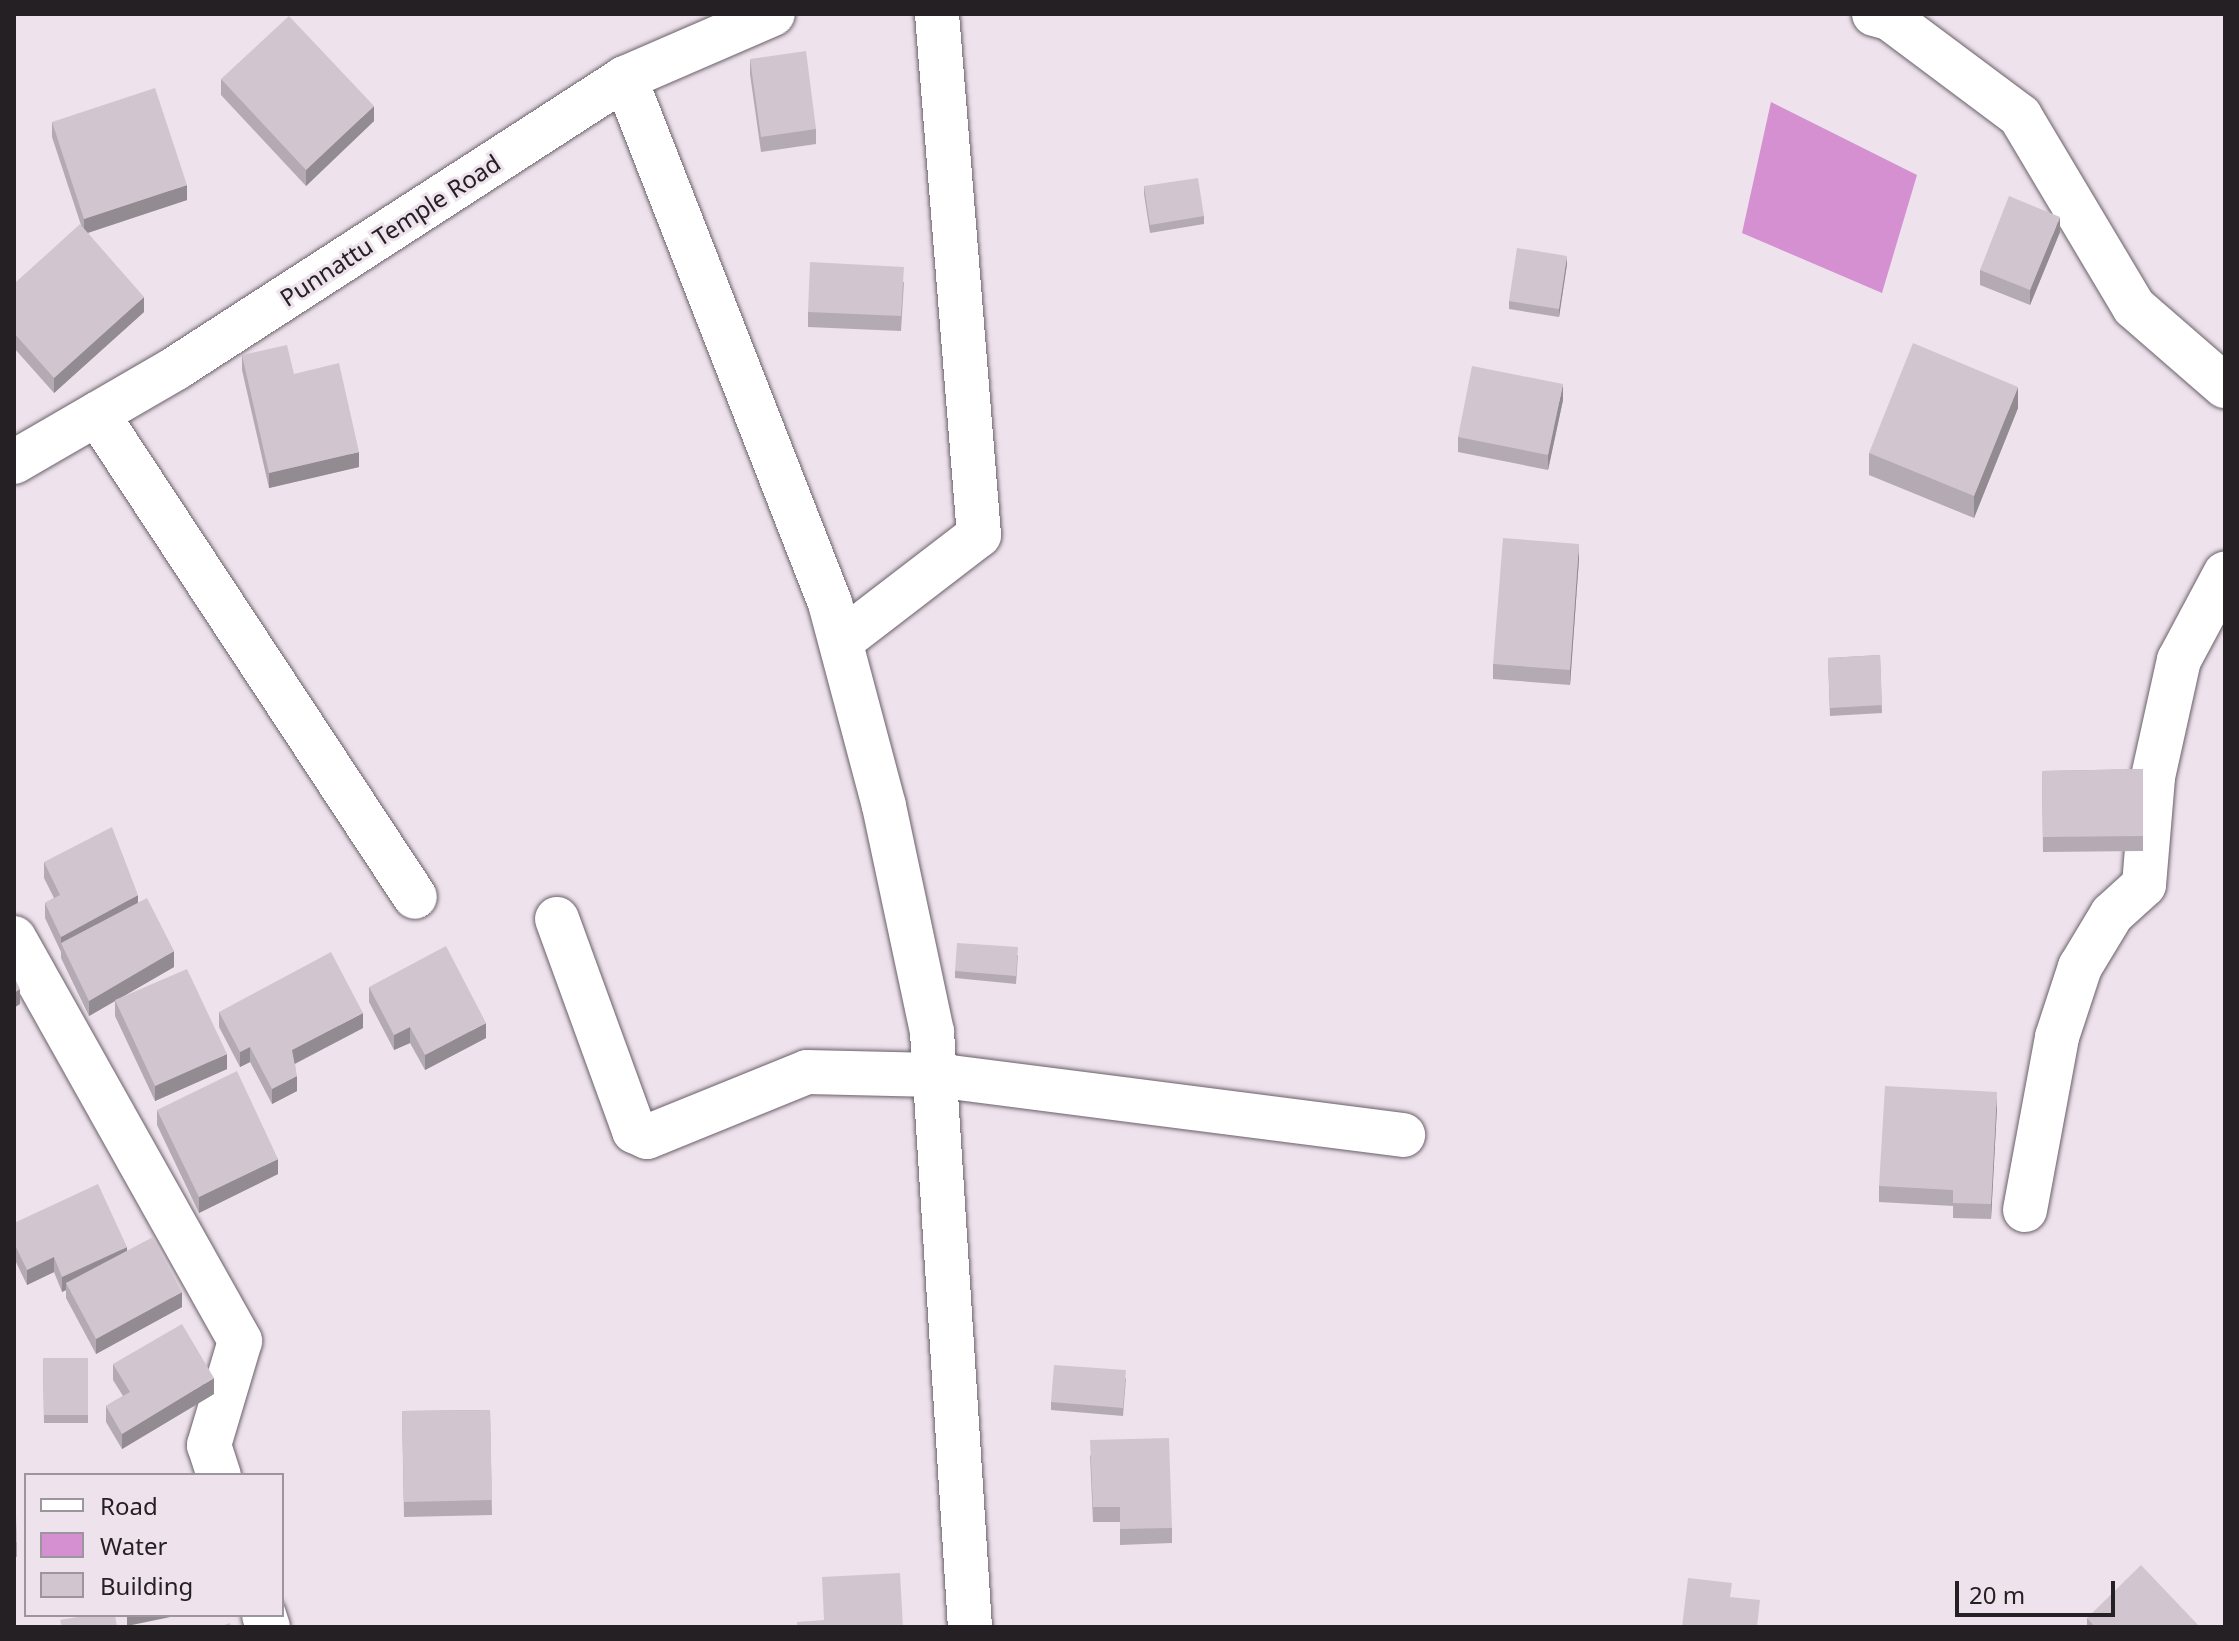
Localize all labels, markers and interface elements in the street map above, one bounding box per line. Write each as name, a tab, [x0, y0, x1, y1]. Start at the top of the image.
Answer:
street label: Punnattu Temple Road	[274, 148, 506, 312]
legend	[24, 1473, 284, 1617]
text: Road	[100, 1489, 158, 1522]
text: Water	[100, 1529, 167, 1562]
scale bar	[1959, 1565, 2119, 1615]
text: Building	[100, 1569, 193, 1602]
text: 20 m	[1969, 1578, 2025, 1611]

